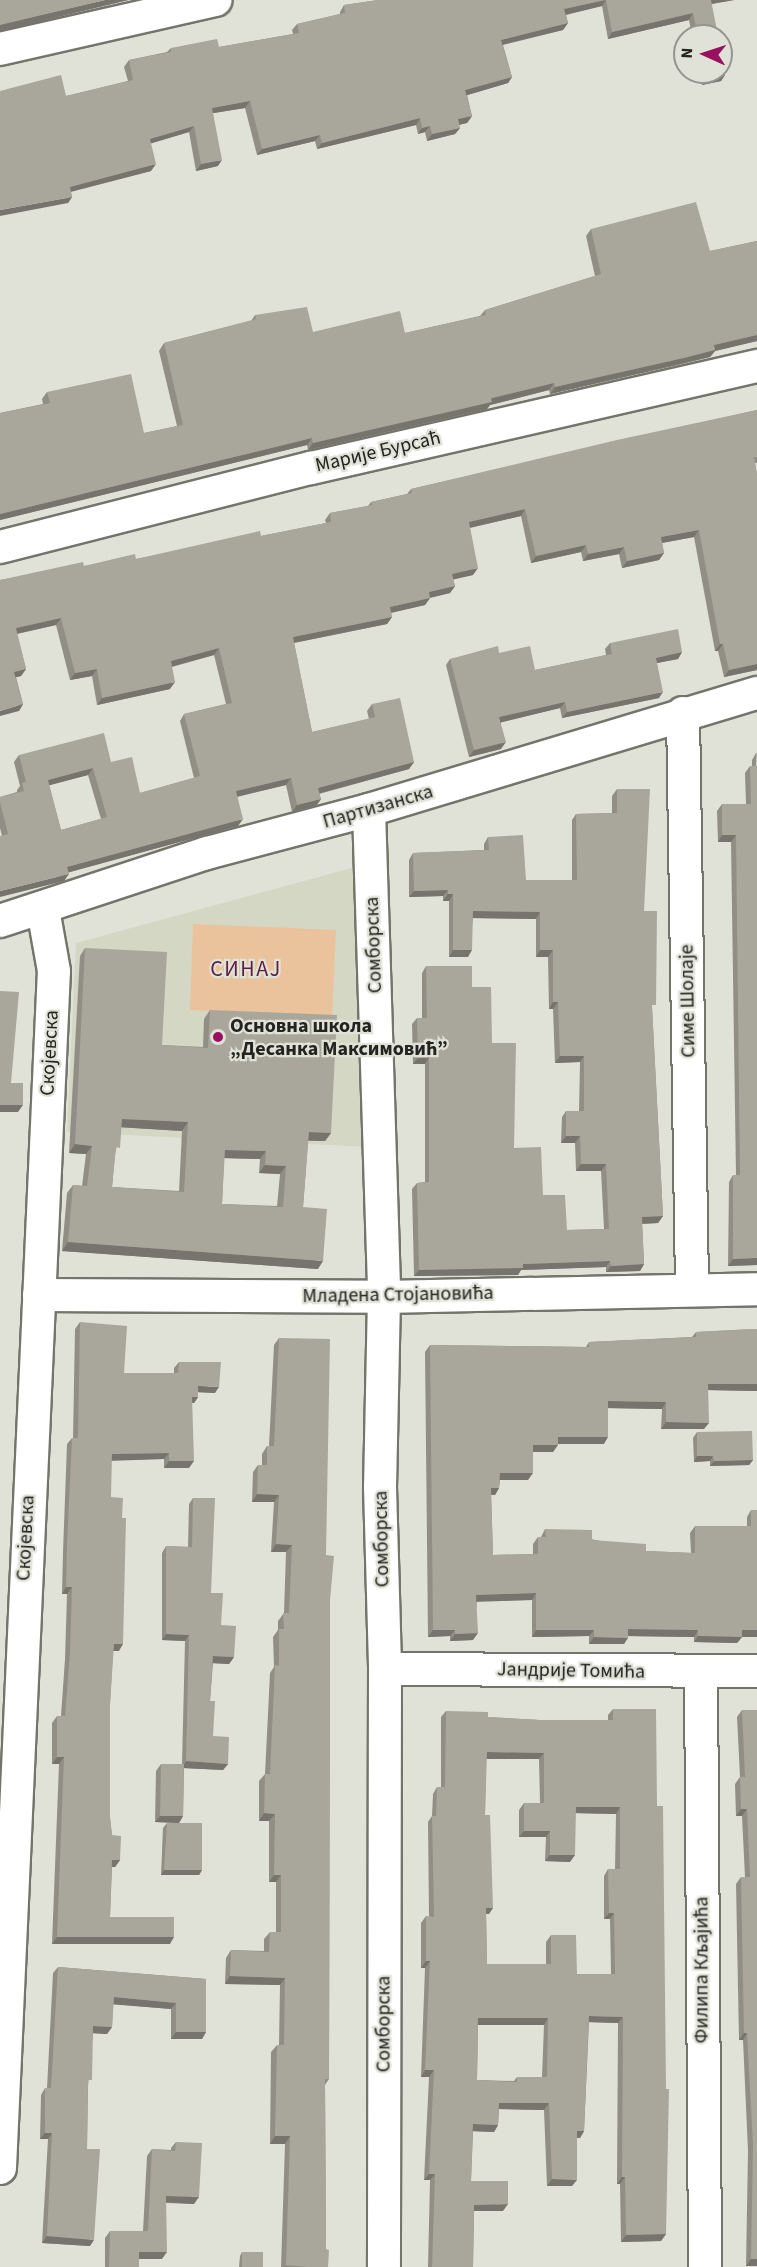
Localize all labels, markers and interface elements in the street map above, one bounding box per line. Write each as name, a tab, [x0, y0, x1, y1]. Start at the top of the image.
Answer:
north arrow	[673, 24, 733, 84]
text: N	[676, 47, 698, 59]
street label: Марије Бурсаћ	[313, 426, 443, 478]
street label: Партизанска	[320, 780, 436, 834]
street label: Сомборска	[360, 896, 388, 994]
street label: Симе Шолаје	[675, 944, 701, 1058]
district label: СИНАЈ	[210, 957, 282, 983]
street label: Скојевска	[36, 1010, 64, 1096]
place label: Основна школа „Десанка Максимовић”	[230, 1014, 448, 1061]
marker: Основна школа „Десанка Максимовић”	[211, 1030, 225, 1044]
street label: Младена Стојановића	[302, 1281, 494, 1309]
street label: Сомборска	[369, 1490, 395, 1588]
street label: Скојевска	[12, 1495, 40, 1581]
street label: Јандрије Томића	[497, 1658, 645, 1684]
street label: Филипа Кљајића	[690, 1897, 714, 2043]
street label: Сомборска	[372, 1976, 396, 2072]

